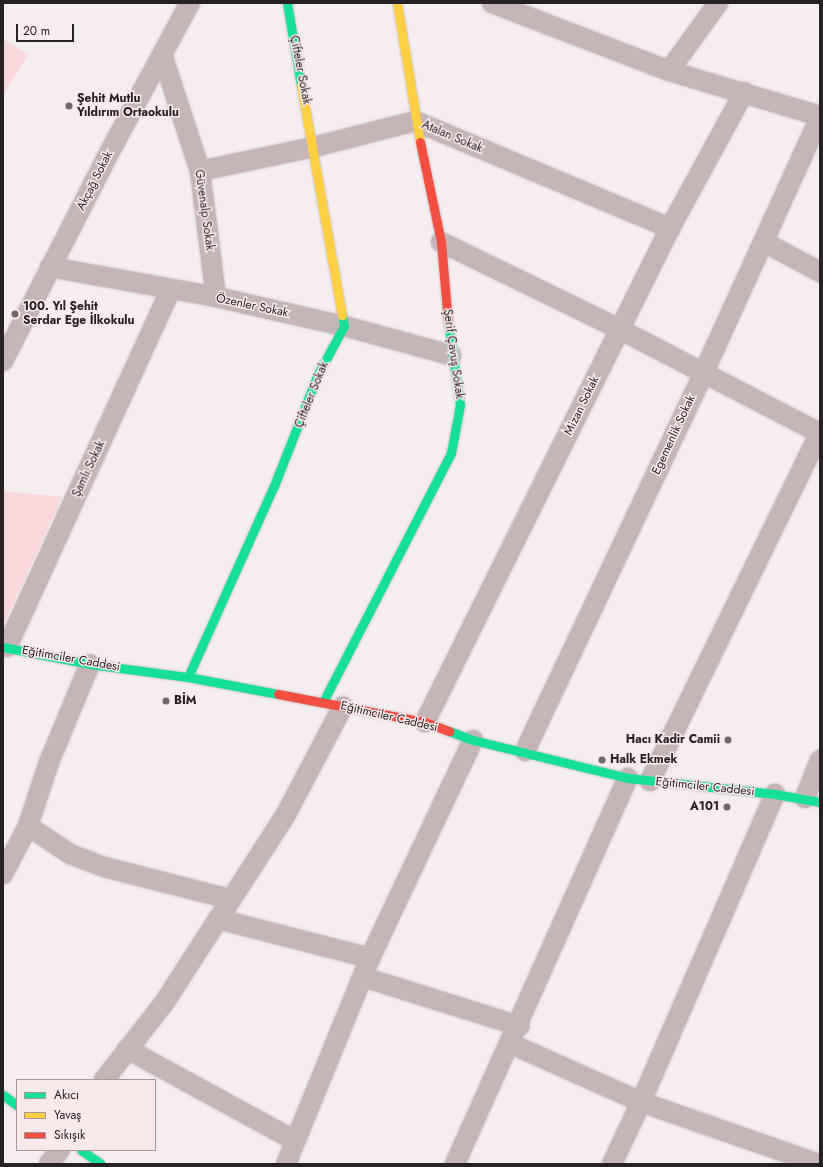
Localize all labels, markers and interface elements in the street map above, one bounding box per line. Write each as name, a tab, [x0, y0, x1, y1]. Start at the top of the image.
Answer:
scale bar	[18, 16, 76, 42]
text: 20 m	[23, 22, 50, 40]
street label: Çifteler Sokak	[286, 34, 314, 106]
place label: Şehit Mutlu Yıldırım Ortaokulu	[77, 92, 179, 120]
marker: Şehit Mutlu Yıldırım Ortaokulu	[64, 101, 74, 111]
street label: Atalan Sokak	[420, 118, 484, 156]
street label: Akçağ Sokak	[74, 149, 116, 213]
street label: Güvenalp Sokak	[191, 169, 217, 251]
street label: Özenler Sokak	[215, 291, 289, 321]
place label: 100. Yıl Şehit Serdar Ege İlkokulu	[23, 300, 134, 328]
street label: Şerif Çavuş Sokak	[440, 308, 466, 400]
marker: 100. Yıl Şehit Serdar Ege İlkokulu	[10, 309, 20, 319]
street label: Çifteler Sokak	[292, 360, 332, 430]
street label: Mizan Sokak	[562, 374, 602, 438]
street label: Egemenlik Sokak	[649, 393, 699, 477]
street label: Şamlı Sokak	[70, 438, 108, 500]
street label: Eğitimciler Caddesi	[21, 643, 121, 675]
place label: BİM	[174, 694, 196, 708]
marker: BİM	[161, 696, 171, 706]
street label: Eğitimciler Caddesi	[339, 699, 439, 735]
place label: Hacı Kadir Camii	[626, 733, 720, 747]
marker: Hacı Kadir Camii	[723, 735, 733, 745]
place label: Halk Ekmek	[610, 753, 677, 767]
marker: Halk Ekmek	[597, 755, 607, 765]
street label: Eğitimciler Caddesi	[655, 775, 755, 799]
place label: A101	[690, 800, 719, 814]
marker: A101	[722, 802, 732, 812]
legend	[16, 1079, 156, 1151]
text: Akıcı	[54, 1086, 79, 1104]
text: Yavaş	[54, 1106, 81, 1124]
text: Sıkışık	[54, 1126, 85, 1144]

